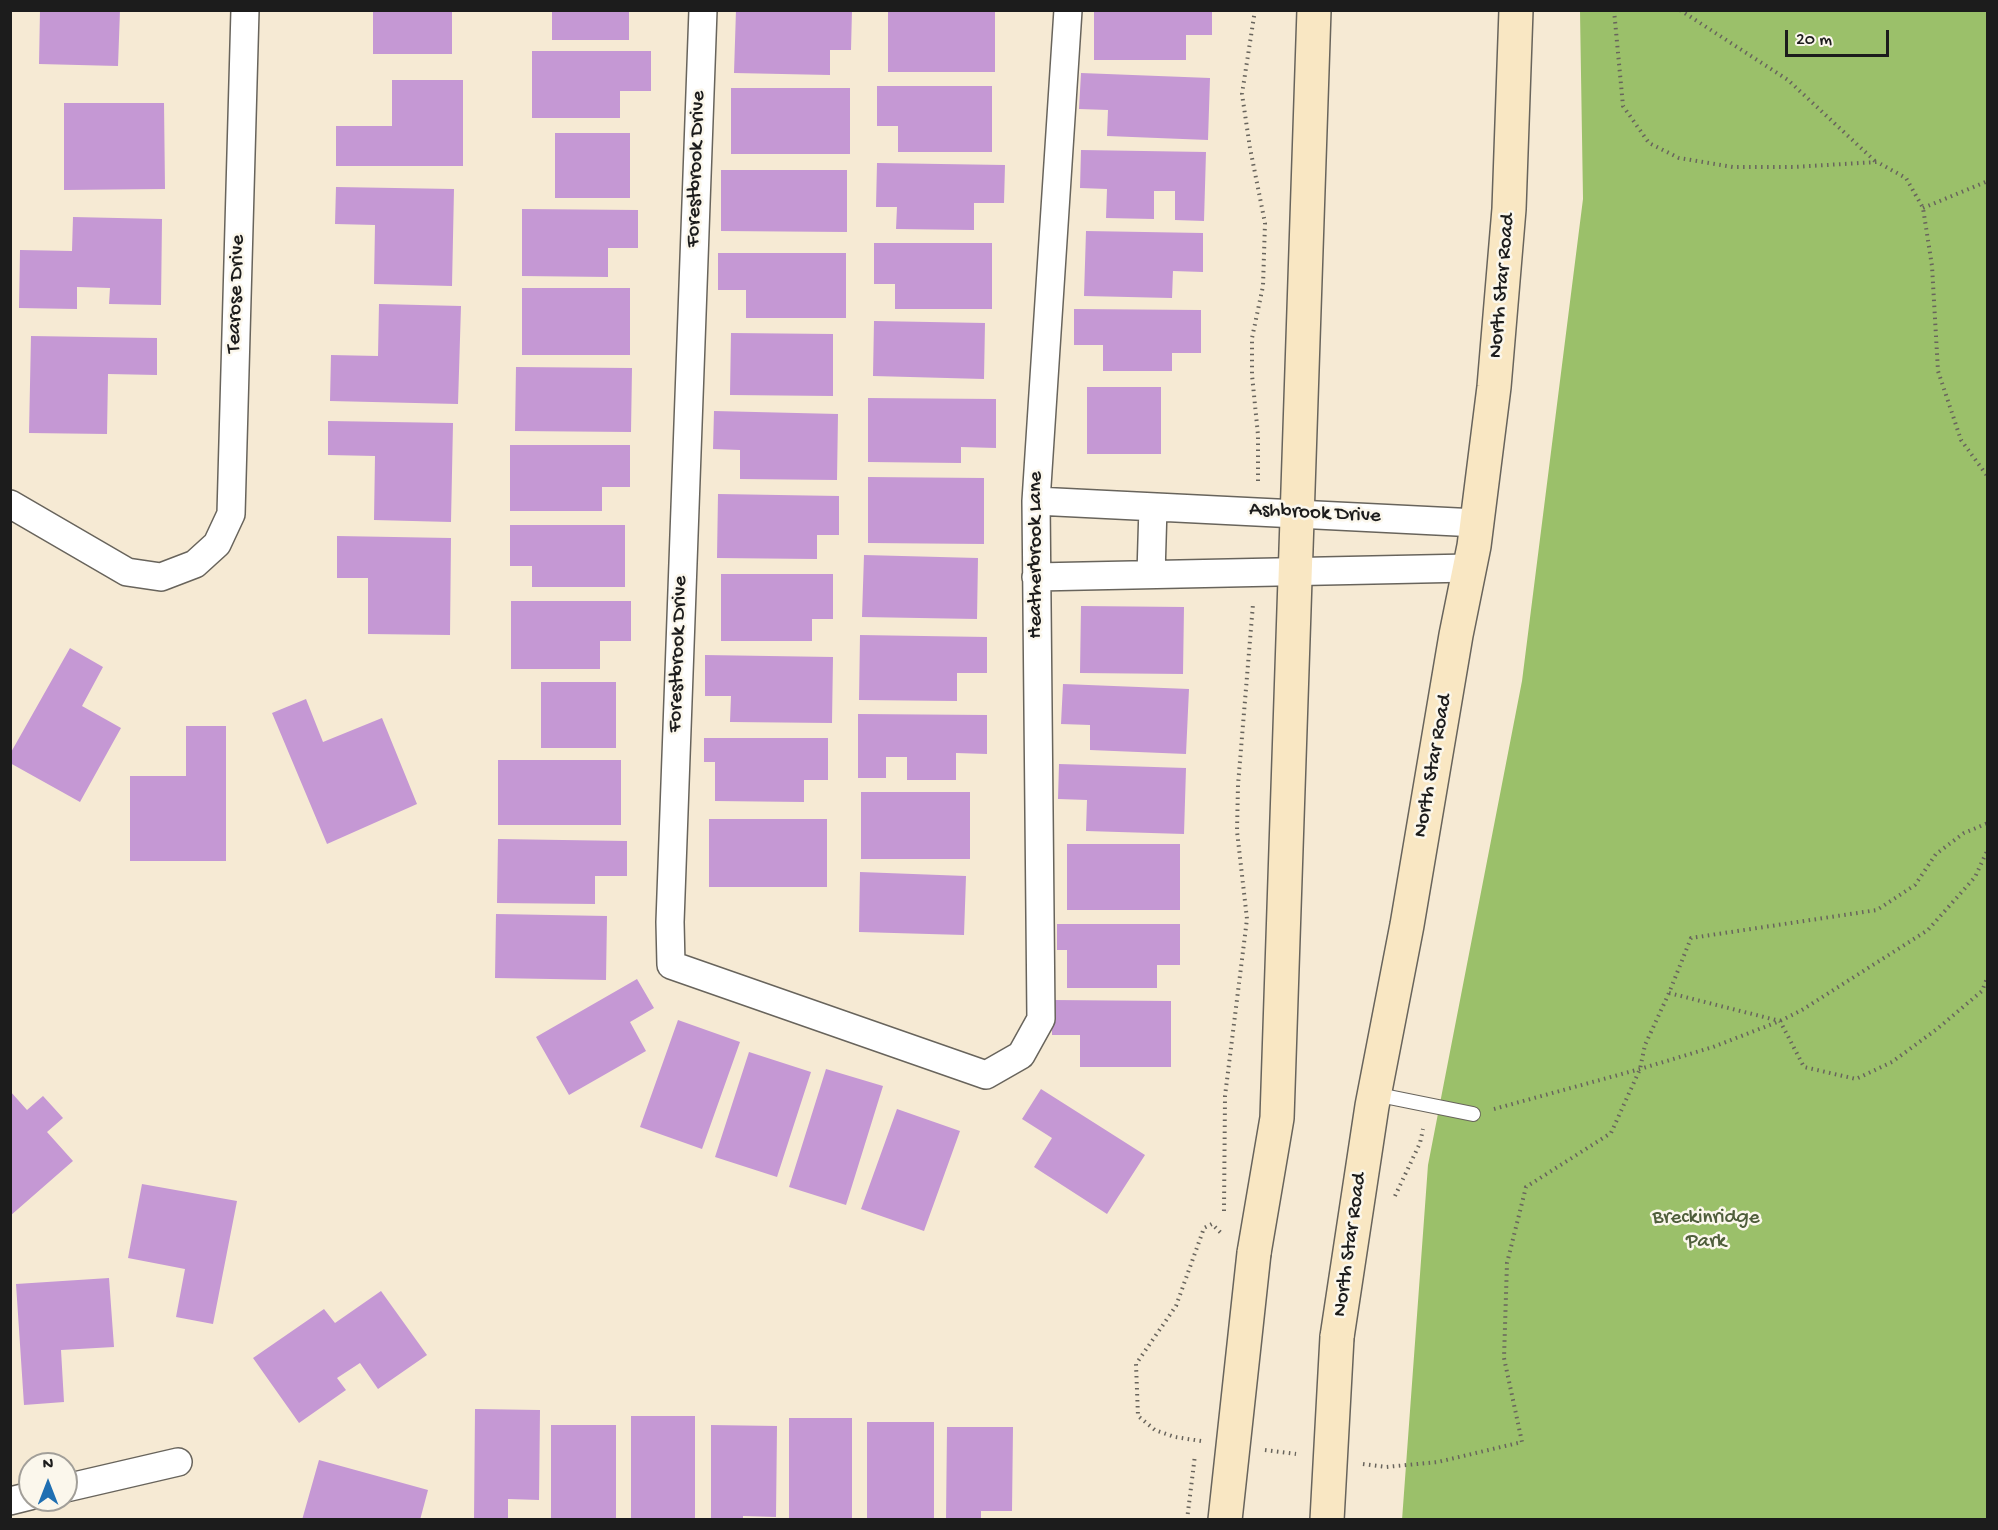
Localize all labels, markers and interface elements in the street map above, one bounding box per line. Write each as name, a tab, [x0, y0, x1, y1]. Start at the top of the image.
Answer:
scale bar	[1788, 18, 1892, 56]
text: 20 m	[1796, 30, 1832, 51]
street label: Forestbrook Drive	[682, 90, 712, 248]
street label: North Star Road	[1484, 213, 1522, 359]
street label: Tearose Drive	[222, 234, 252, 354]
street label: Heatherbrook Lane	[1024, 471, 1050, 639]
street label: Ashbrook Drive	[1249, 498, 1381, 530]
street label: Forestbrook Drive	[664, 575, 694, 733]
street label: North Star Road	[1409, 692, 1459, 840]
street label: North Star Road	[1328, 1171, 1374, 1319]
park label: Breckinridge Park	[1652, 1206, 1760, 1256]
north arrow	[18, 1452, 78, 1512]
text: N	[43, 1456, 53, 1475]

